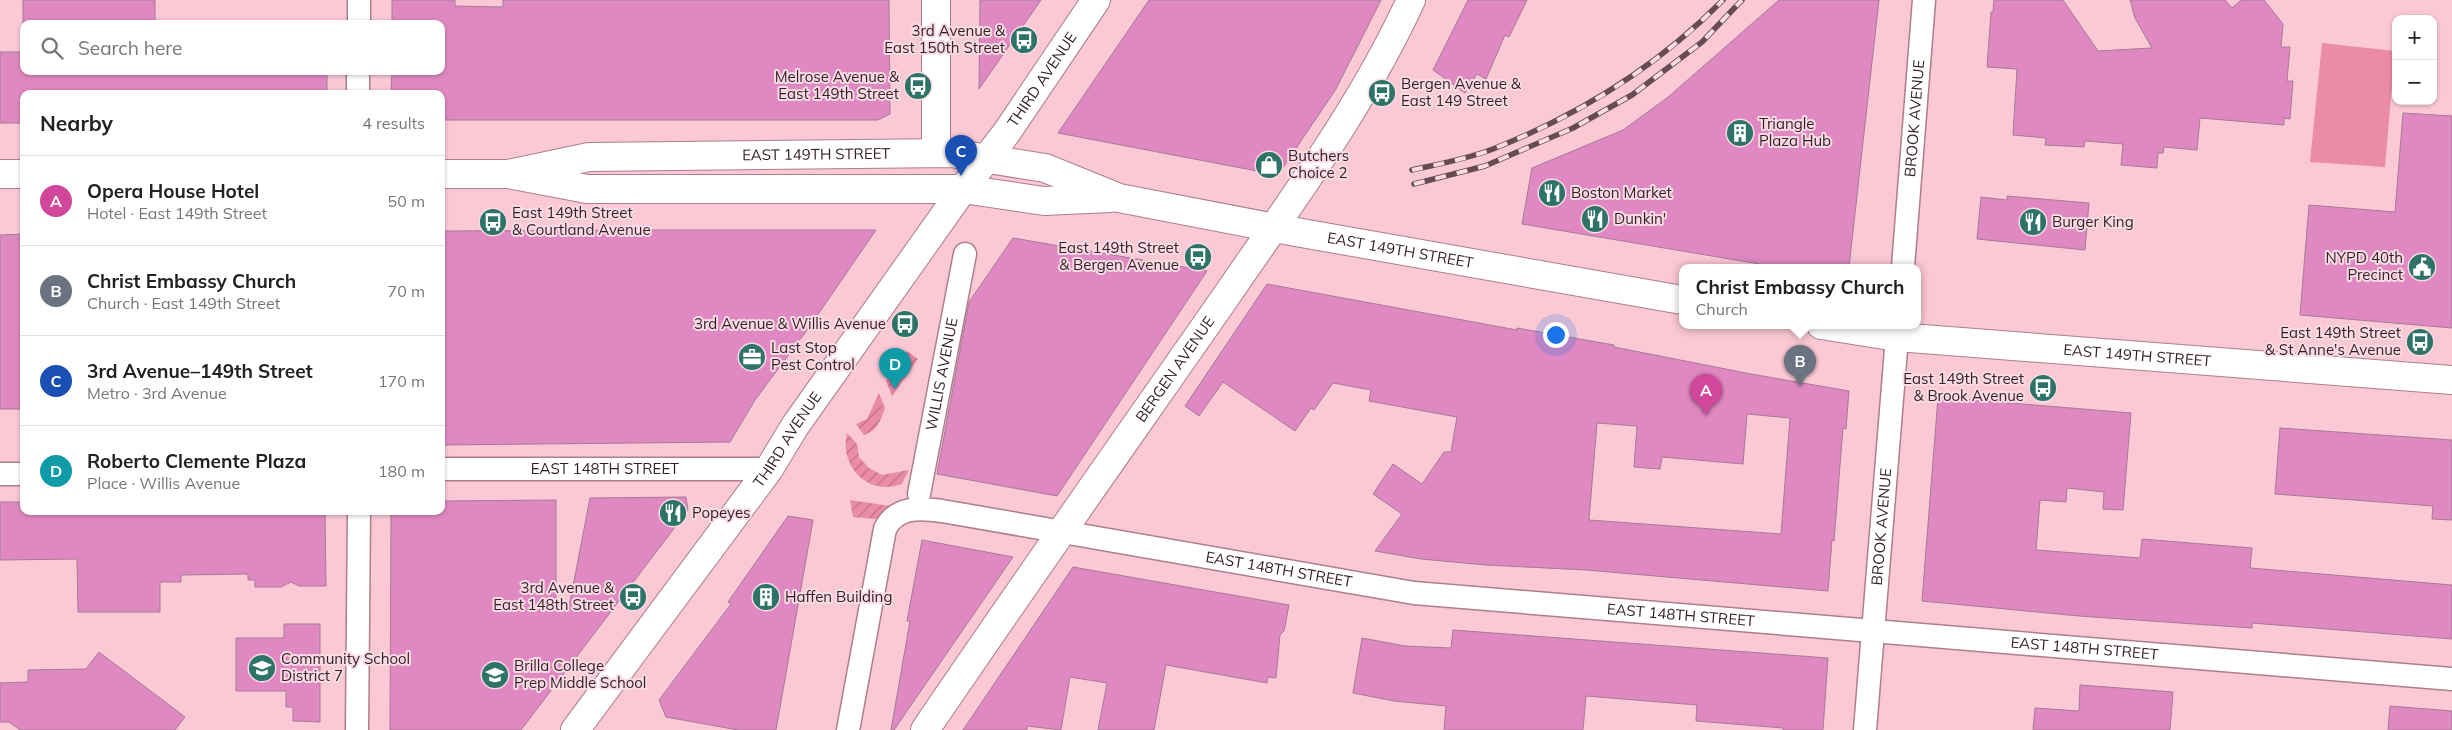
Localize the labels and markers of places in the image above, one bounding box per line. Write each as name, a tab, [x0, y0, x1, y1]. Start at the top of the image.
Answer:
place label: 3rd Avenue & East 150th Street	[884, 21, 1006, 57]
bus stop icon: 3rd Avenue & East 150th Street	[1009, 25, 1039, 55]
place label: Melrose Avenue & East 149th Street	[775, 67, 900, 103]
bus stop icon: Melrose Avenue & East 149th Street	[903, 71, 933, 101]
place label: Bergen Avenue & East 149 Street	[1401, 74, 1522, 110]
bus stop icon: Bergen Avenue & East 149 Street	[1367, 78, 1397, 108]
place label: Triangle Plaza Hub	[1759, 114, 1831, 150]
building icon: Triangle Plaza Hub	[1725, 118, 1755, 148]
pin: C	[945, 135, 977, 176]
place label: Butchers Choice 2	[1288, 146, 1349, 182]
shop icon: Butchers Choice 2	[1254, 150, 1284, 180]
restaurant icon: Boston Market	[1537, 178, 1567, 208]
place label: Boston Market	[1571, 183, 1672, 202]
place label: East 149th Street & Courtland Avenue	[512, 203, 651, 239]
restaurant icon: Dunkin'	[1580, 204, 1610, 234]
bus stop icon: East 149th Street & Courtland Avenue	[478, 207, 508, 237]
restaurant icon: Burger King	[2018, 207, 2048, 237]
place label: Dunkin'	[1614, 209, 1666, 228]
place label: Burger King	[2052, 212, 2134, 231]
place label: East 149th Street & Bergen Avenue	[1058, 238, 1179, 274]
bus stop icon: East 149th Street & Bergen Avenue	[1183, 242, 1213, 272]
place label: NYPD 40th Precinct	[2326, 248, 2403, 284]
public building icon: NYPD 40th Precinct	[2407, 252, 2437, 282]
bus stop icon: 3rd Avenue & Willis Avenue	[890, 309, 920, 339]
place label: 3rd Avenue & Willis Avenue	[694, 314, 886, 333]
place label: East 149th Street & St Anne's Avenue	[2265, 323, 2401, 359]
bus stop icon: East 149th Street & St Anne's Avenue	[2405, 327, 2435, 357]
place label: Last Stop Pest Control	[771, 338, 855, 374]
office icon: Last Stop Pest Control	[737, 342, 767, 372]
pin: B	[1784, 345, 1816, 386]
pin: D	[879, 348, 911, 389]
place label: East 149th Street & Brook Avenue	[1903, 369, 2024, 405]
bus stop icon: East 149th Street & Brook Avenue	[2028, 373, 2058, 403]
pin: A	[1690, 374, 1722, 415]
restaurant icon: Popeyes	[658, 498, 688, 528]
place label: Popeyes	[692, 503, 751, 522]
place label: 3rd Avenue & East 148th Street	[493, 578, 615, 614]
bus stop icon: 3rd Avenue & East 148th Street	[618, 582, 648, 612]
building icon: Haffen Building	[751, 582, 781, 612]
place label: Haffen Building	[785, 587, 892, 606]
place label: Community School District 7	[281, 649, 410, 685]
school or university icon: Community School District 7	[247, 653, 277, 683]
place label: Brilla College Prep Middle School	[514, 656, 646, 692]
school or university icon: Brilla College Prep Middle School	[480, 660, 510, 690]

